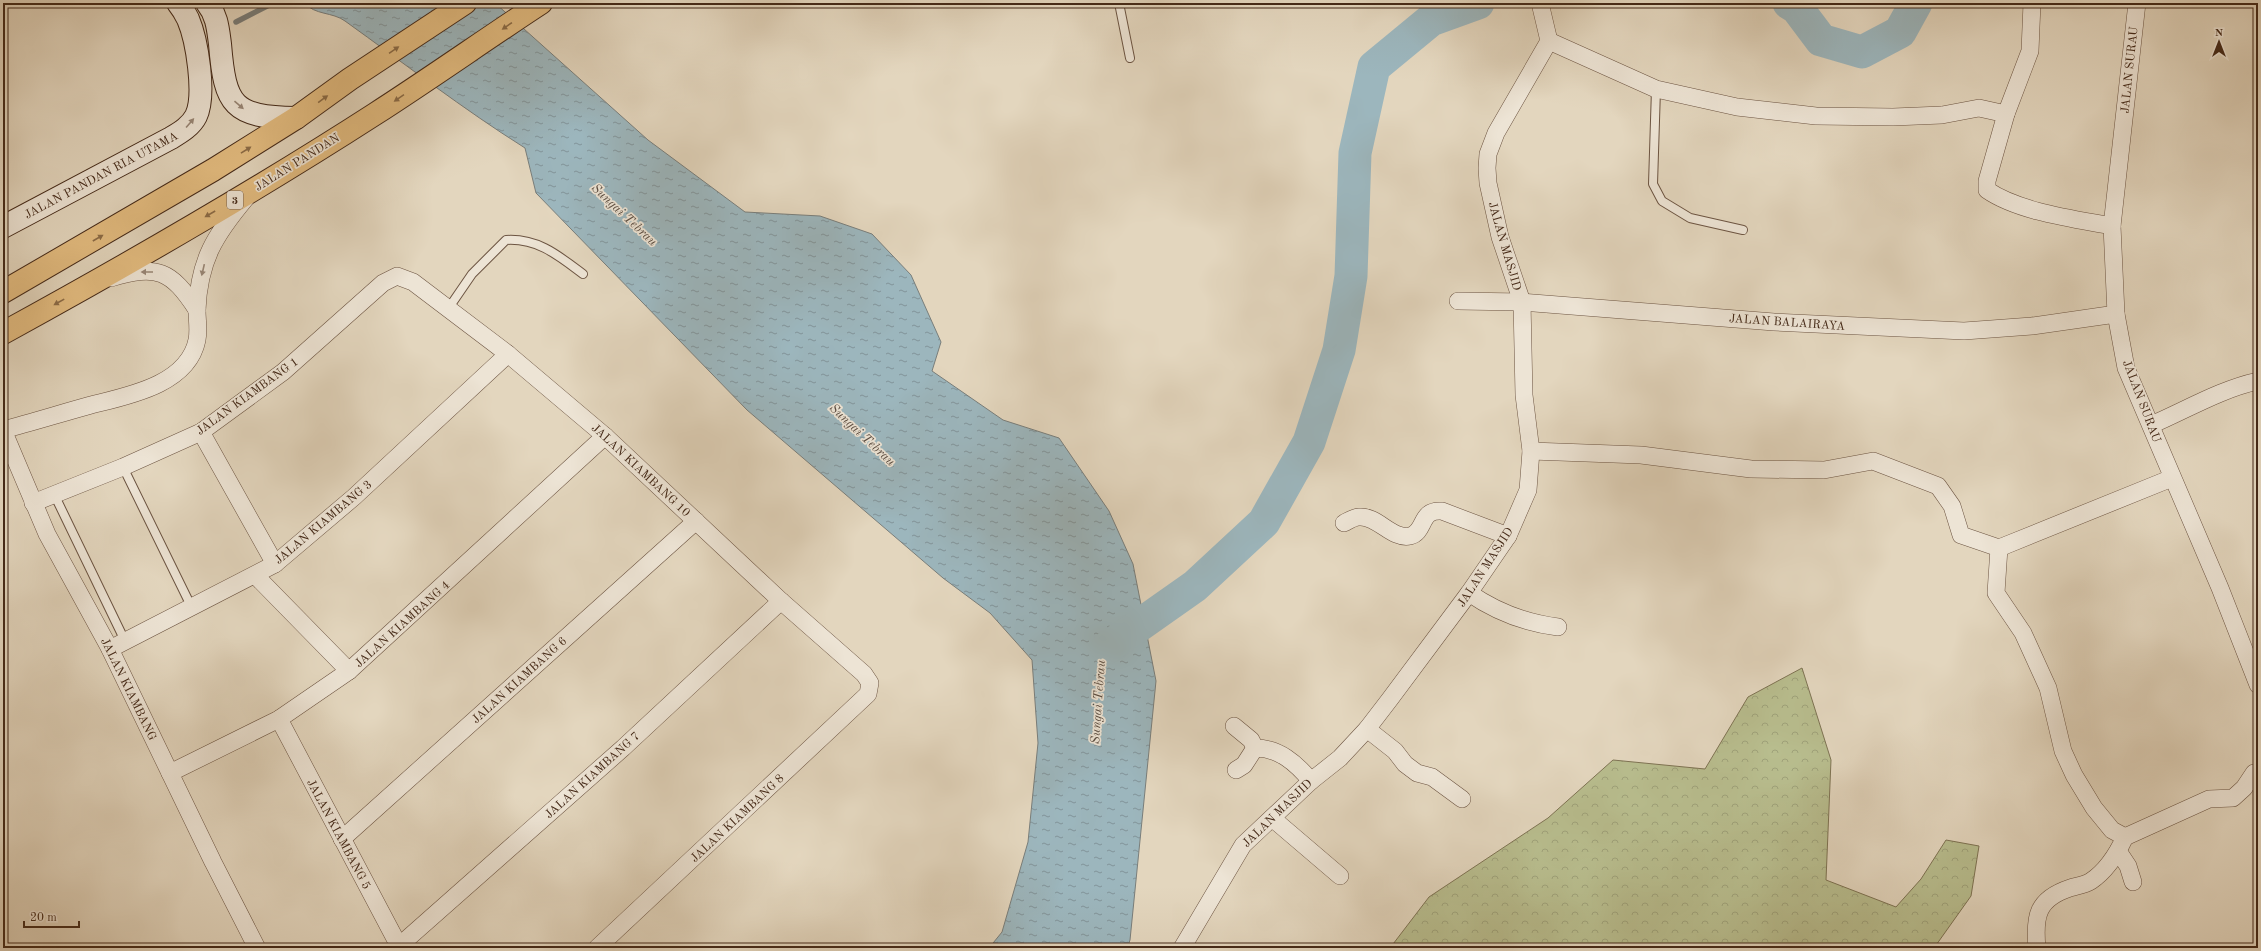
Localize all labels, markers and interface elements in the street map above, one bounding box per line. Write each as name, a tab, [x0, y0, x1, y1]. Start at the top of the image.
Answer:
one-way arrow	[502, 22, 513, 30]
north arrow	[2199, 22, 2239, 62]
street label: JALAN SURAU	[2119, 25, 2141, 114]
text: N	[2215, 28, 2224, 39]
one-way arrow	[389, 46, 399, 54]
one-way arrow	[394, 94, 404, 102]
one-way arrow	[318, 95, 328, 103]
one-way arrow	[233, 100, 244, 109]
one-way arrow	[186, 118, 195, 128]
street label: JALAN PANDAN RIA UTAMA	[23, 130, 180, 222]
street label: JALAN PANDAN	[253, 132, 342, 194]
one-way arrow	[241, 146, 252, 153]
water label: Sungai Tebrau	[589, 181, 660, 249]
road number: 3	[227, 191, 243, 209]
street label: JALAN MASJID	[1486, 200, 1522, 292]
one-way arrow	[204, 211, 216, 218]
one-way arrow	[92, 234, 104, 241]
one-way arrow	[200, 264, 206, 276]
one-way arrow	[140, 269, 153, 275]
one-way arrow	[53, 298, 65, 305]
street label: JALAN BALAIRAYA	[1728, 313, 1845, 333]
street label: JALAN KIAMBANG 1	[194, 356, 301, 438]
street label: JALAN SURAU	[2120, 358, 2163, 445]
water label: Sungai Tebrau	[827, 401, 898, 469]
street label: JALAN KIAMBANG 10	[589, 422, 692, 519]
street label: JALAN KIAMBANG 3	[273, 479, 375, 567]
street label: JALAN MASJID	[1456, 526, 1516, 609]
street label: JALAN KIAMBANG 4	[353, 579, 452, 670]
street label: JALAN KIAMBANG 6	[470, 635, 569, 726]
street label: JALAN KIAMBANG	[98, 636, 158, 743]
water label: Sungai Tebrau	[1089, 659, 1108, 745]
street label: JALAN KIAMBANG 7	[543, 730, 642, 821]
street label: JALAN KIAMBANG 8	[689, 772, 787, 865]
street label: JALAN KIAMBANG 5	[304, 777, 373, 892]
street label: JALAN MASJID	[1240, 777, 1315, 850]
scale bar	[24, 903, 79, 929]
text: 20 m	[30, 912, 57, 924]

